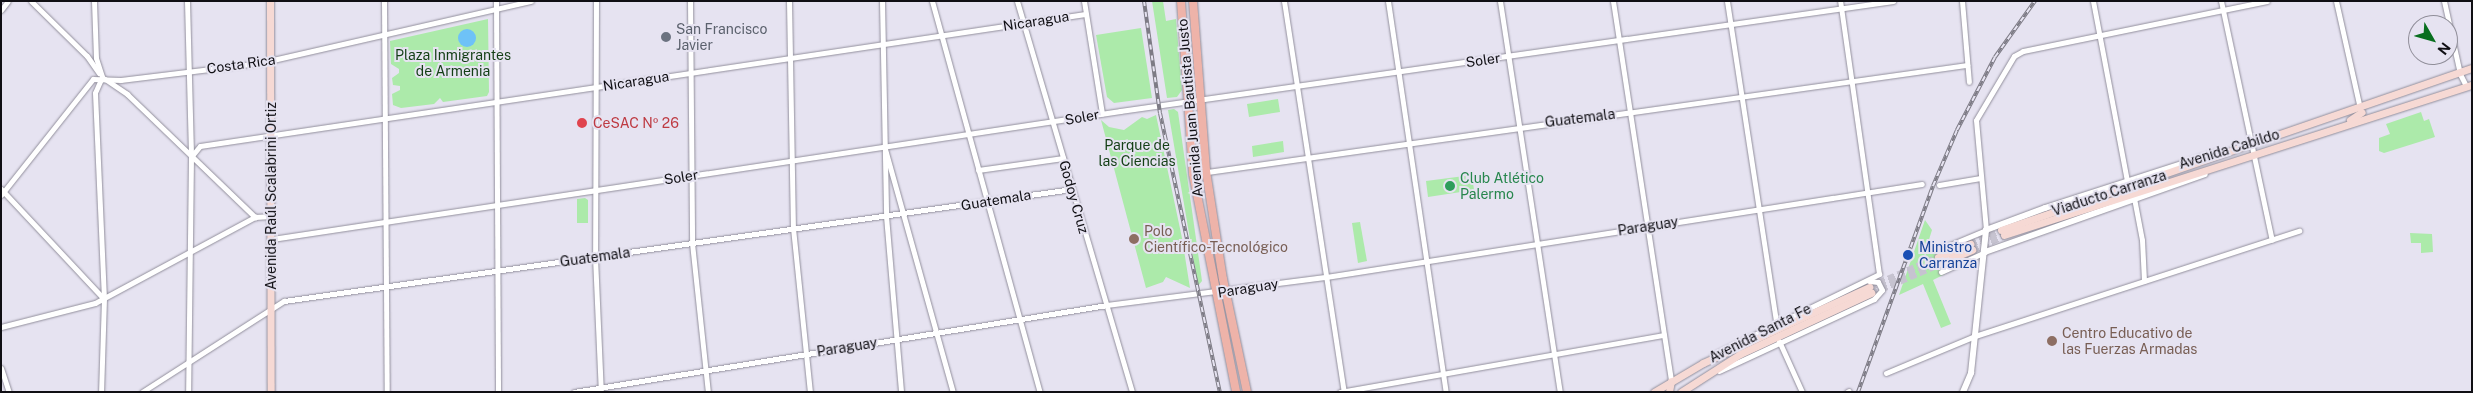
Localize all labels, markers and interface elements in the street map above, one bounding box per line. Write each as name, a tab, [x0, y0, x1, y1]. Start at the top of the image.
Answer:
street label: Nicaragua	[1002, 7, 1070, 35]
north arrow	[2408, 15, 2458, 65]
street label: Avenida Juan Bautista Justo	[1174, 18, 1206, 198]
place label: San Francisco Javier	[676, 21, 767, 54]
marker: San Francisco Javier	[660, 31, 672, 43]
text: N	[2434, 39, 2454, 58]
park label: Plaza Inmigrantes de Armenia	[395, 47, 511, 80]
street label: Soler	[1465, 49, 1501, 71]
street label: Costa Rica	[206, 51, 276, 77]
street label: Nicaragua	[602, 67, 670, 95]
street label: Avenida Raúl Scalabrini Ortiz	[263, 102, 279, 290]
street label: Guatemala	[1544, 105, 1616, 131]
street label: Soler	[1064, 106, 1100, 128]
place label: CeSAC Nº 26	[593, 115, 679, 131]
marker: CeSAC Nº 26	[575, 116, 589, 130]
street label: Avenida Cabildo	[2177, 126, 2281, 172]
park label: Parque de las Ciencias	[1098, 137, 1176, 170]
street label: Godoy Cruz	[1056, 159, 1092, 235]
street label: Soler	[663, 166, 699, 188]
street label: Viaducto Carranza	[2050, 167, 2168, 219]
place label: Club Atlético Palermo	[1460, 170, 1544, 202]
marker: Club Atlético Palermo	[1444, 180, 1456, 192]
street label: Guatemala	[960, 186, 1032, 214]
street label: Paraguay	[1617, 213, 1679, 239]
place label: Polo Científico-Tecnológico	[1144, 223, 1288, 256]
marker: Polo Científico-Tecnológico	[1128, 233, 1140, 245]
place label: Ministro Carranza	[1919, 239, 1977, 272]
street label: Guatemala	[559, 244, 631, 270]
marker: Ministro Carranza	[1901, 248, 1915, 262]
street label: Paraguay	[1217, 275, 1279, 301]
street label: Avenida Santa Fe	[1706, 300, 1814, 366]
place label: Centro Educativo de las Fuerzas Armadas	[2062, 325, 2197, 358]
street label: Paraguay	[816, 334, 878, 360]
marker: Centro Educativo de las Fuerzas Armadas	[2046, 335, 2058, 347]

